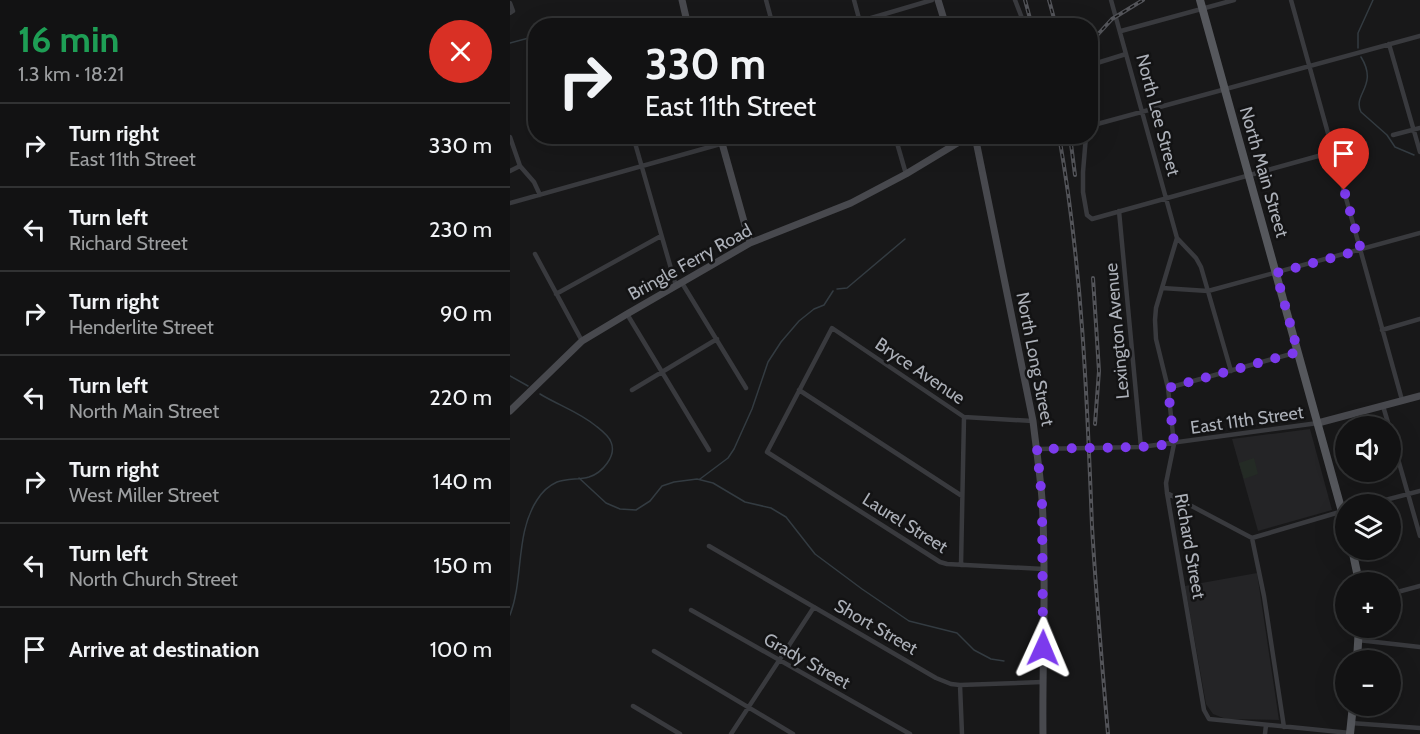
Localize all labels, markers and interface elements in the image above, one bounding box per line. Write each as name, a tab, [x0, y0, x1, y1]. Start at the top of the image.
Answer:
text: 16 min	[18, 17, 119, 61]
button: close	[429, 20, 492, 83]
text: 330 m	[645, 38, 766, 90]
icon: right	[546, 42, 624, 120]
street label: North Lee Street	[1131, 52, 1185, 178]
text: 1.3 km · 18:21	[18, 62, 124, 86]
text: East 11th Street	[645, 90, 816, 123]
street label: North Main Street	[1235, 104, 1293, 240]
text: Turn right	[69, 120, 159, 147]
pin	[1318, 128, 1369, 190]
icon: right	[18, 129, 51, 162]
text: 330 m	[429, 132, 492, 159]
icon: arrive	[1327, 137, 1360, 170]
text: East 11th Street	[69, 147, 196, 171]
text: Turn left	[69, 204, 148, 231]
icon: left	[18, 213, 51, 246]
text: 230 m	[429, 216, 492, 243]
street label: Bringle Ferry Road	[624, 219, 756, 305]
text: Richard Street	[69, 231, 188, 255]
street label: Lexington Avenue	[1100, 262, 1134, 400]
text: Turn right	[69, 288, 159, 315]
street label: North Long Street	[1011, 290, 1059, 428]
icon: right	[18, 297, 51, 330]
text: 90 m	[440, 300, 492, 327]
text: Henderlite Street	[69, 315, 214, 339]
street label: Bryce Avenue	[871, 333, 969, 409]
text: Turn left	[69, 372, 148, 399]
icon: left	[18, 381, 51, 414]
text: 220 m	[429, 384, 492, 411]
text: North Main Street	[69, 399, 219, 423]
street label: East 11th Street	[1189, 401, 1305, 439]
map controls	[1335, 416, 1401, 716]
button: sound	[1335, 416, 1401, 482]
text: Turn right	[69, 456, 159, 483]
icon: right	[18, 465, 51, 498]
text: 140 m	[433, 468, 492, 495]
text: West Miller Street	[69, 483, 219, 507]
street label: Laurel Street	[858, 488, 952, 558]
street label: Richard Street	[1170, 491, 1210, 601]
button: layers	[1335, 494, 1401, 560]
text: Turn left	[69, 540, 148, 567]
icon: left	[18, 549, 51, 582]
text: 150 m	[433, 552, 492, 579]
text: North Church Street	[69, 567, 238, 591]
button: +	[1335, 572, 1401, 638]
street label: Short Street	[831, 594, 921, 660]
position arrow	[1011, 616, 1075, 680]
street label: Grady Street	[760, 628, 854, 694]
icon: arrive	[18, 633, 51, 666]
text: Arrive at destination	[69, 636, 259, 663]
text: 100 m	[430, 636, 492, 663]
button: −	[1335, 650, 1401, 716]

